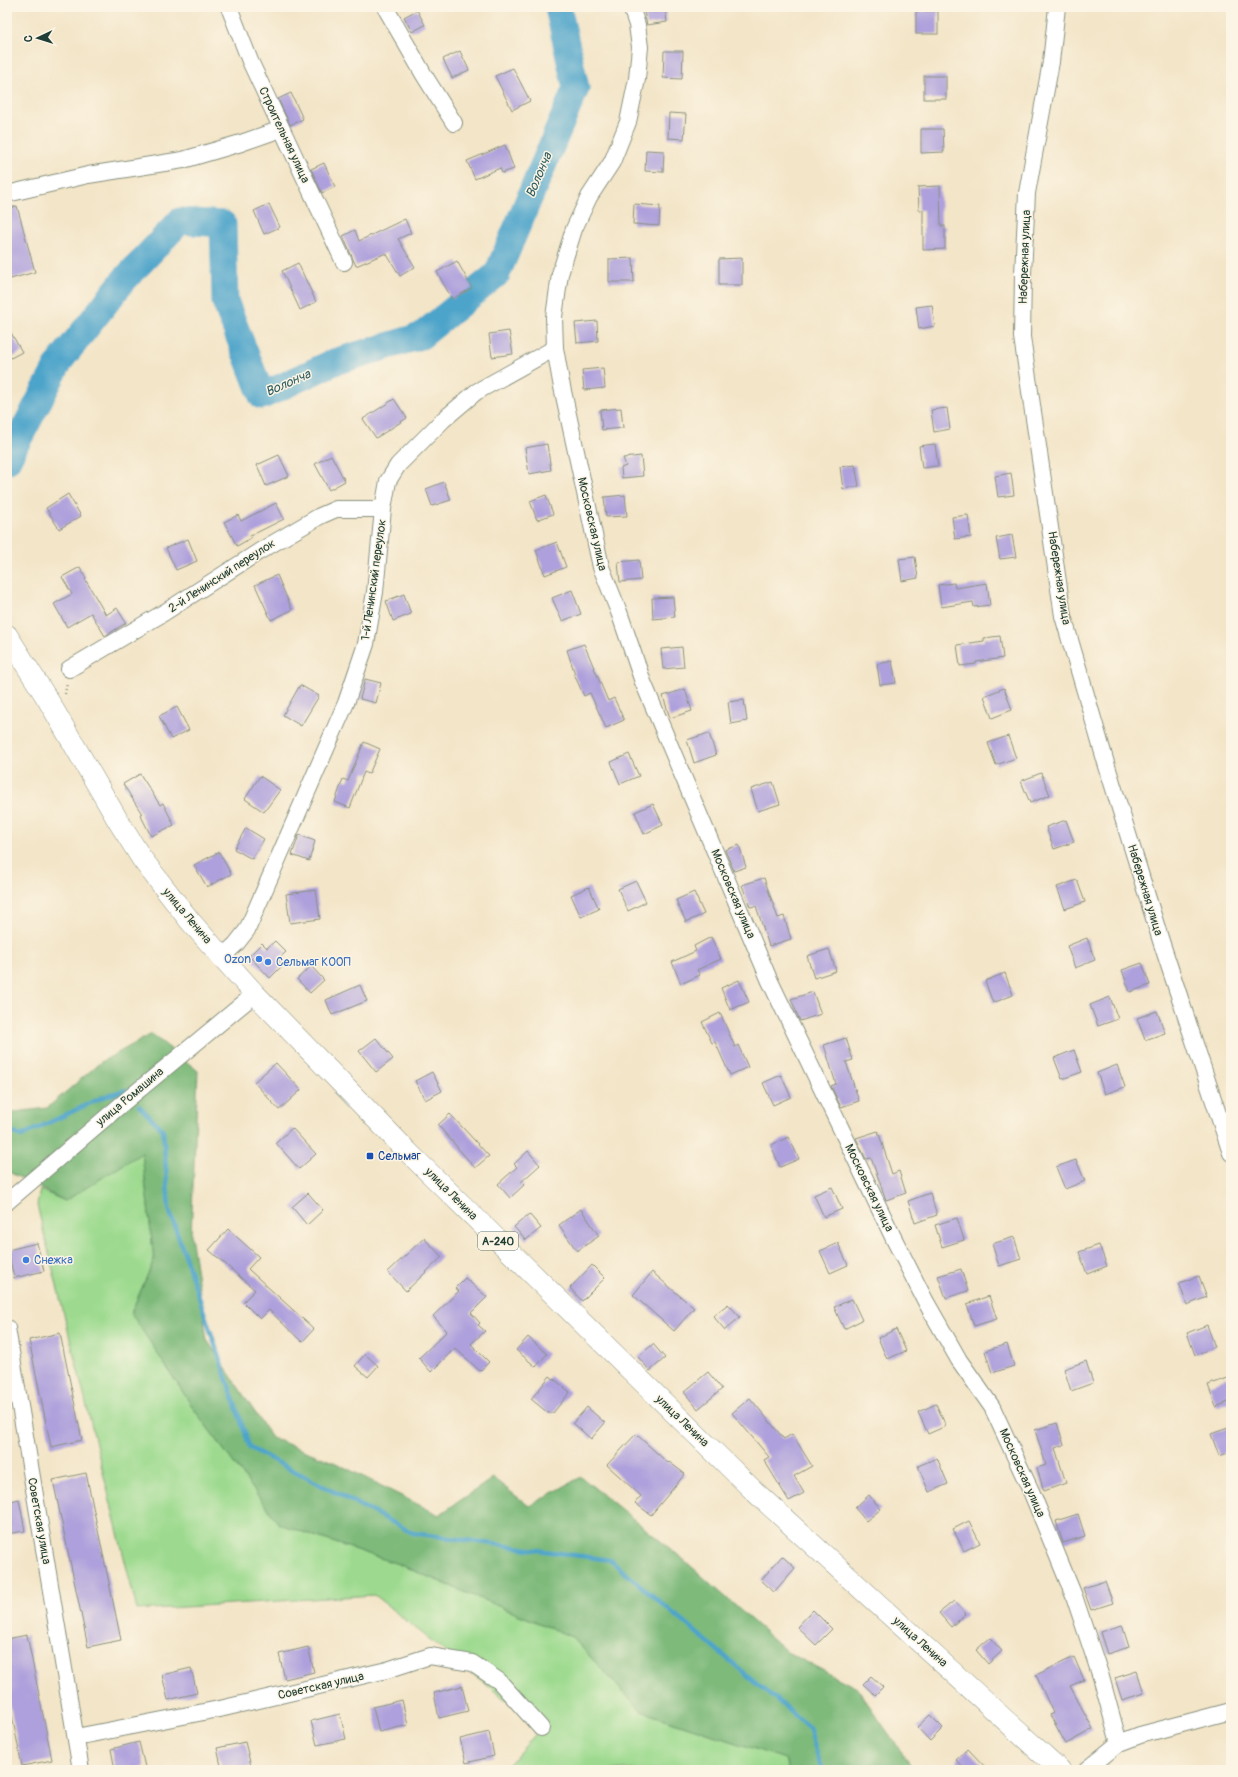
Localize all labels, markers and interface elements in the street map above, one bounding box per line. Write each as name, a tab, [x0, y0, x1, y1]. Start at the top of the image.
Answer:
north arrow	[18, 18, 58, 58]
text: С	[22, 35, 35, 43]
street label: Строительная улица	[255, 85, 313, 186]
water label: Волонча	[522, 149, 556, 200]
street label: Набережная улица	[1016, 209, 1034, 305]
water label: Волонча	[263, 366, 314, 400]
street label: Московская улица	[574, 476, 610, 573]
street label: 1-й Ленинский переулок	[358, 518, 390, 642]
street label: Набережная улица	[1044, 530, 1074, 626]
street label: 2-й Ленинский переулок	[166, 536, 278, 616]
street label: Набережная улица	[1124, 843, 1166, 938]
street label: Московская улица	[707, 847, 759, 941]
street label: улица Ленина	[159, 884, 215, 947]
place label: Ozon	[224, 952, 251, 967]
marker: Ozon	[254, 954, 264, 964]
place label: Сельмаг КООП	[276, 955, 351, 970]
marker: Сельмаг КООП	[263, 957, 273, 967]
street label: улица Ромашина	[92, 1064, 167, 1130]
street label: Московская улица	[841, 1142, 897, 1235]
place label: Сельмаг	[378, 1149, 421, 1164]
marker: Сельмаг	[365, 1151, 375, 1161]
street label: улица Ленина	[421, 1164, 481, 1224]
road number: А-240	[478, 1232, 518, 1250]
place label: Снежка	[34, 1253, 73, 1268]
marker: Снежка	[21, 1255, 31, 1265]
street label: улица Ленина	[651, 1391, 712, 1450]
street label: Московская улица	[996, 1426, 1048, 1520]
street label: Советская улица	[24, 1477, 54, 1566]
street label: улица Ленина	[889, 1613, 951, 1671]
street label: Советская улица	[277, 1669, 366, 1703]

